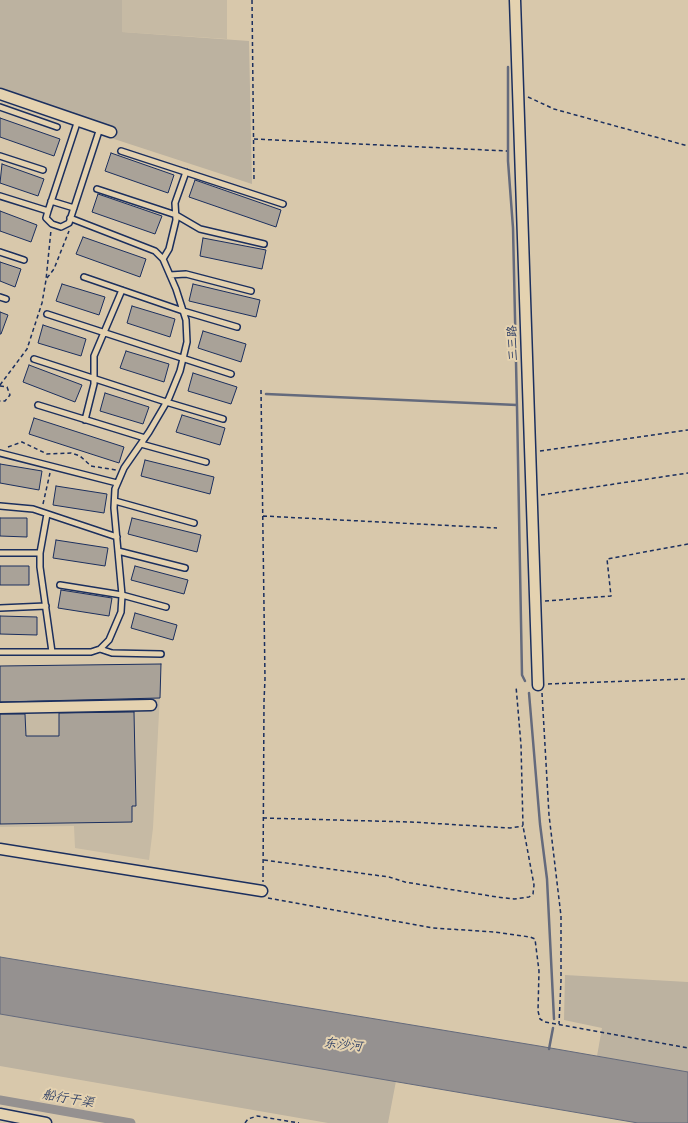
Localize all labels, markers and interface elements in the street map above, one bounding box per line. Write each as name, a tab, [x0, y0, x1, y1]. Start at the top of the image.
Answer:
street label: 三三路	[505, 325, 521, 361]
water label: 东沙河	[323, 1035, 363, 1055]
water label: 船行干渠	[41, 1087, 95, 1111]

